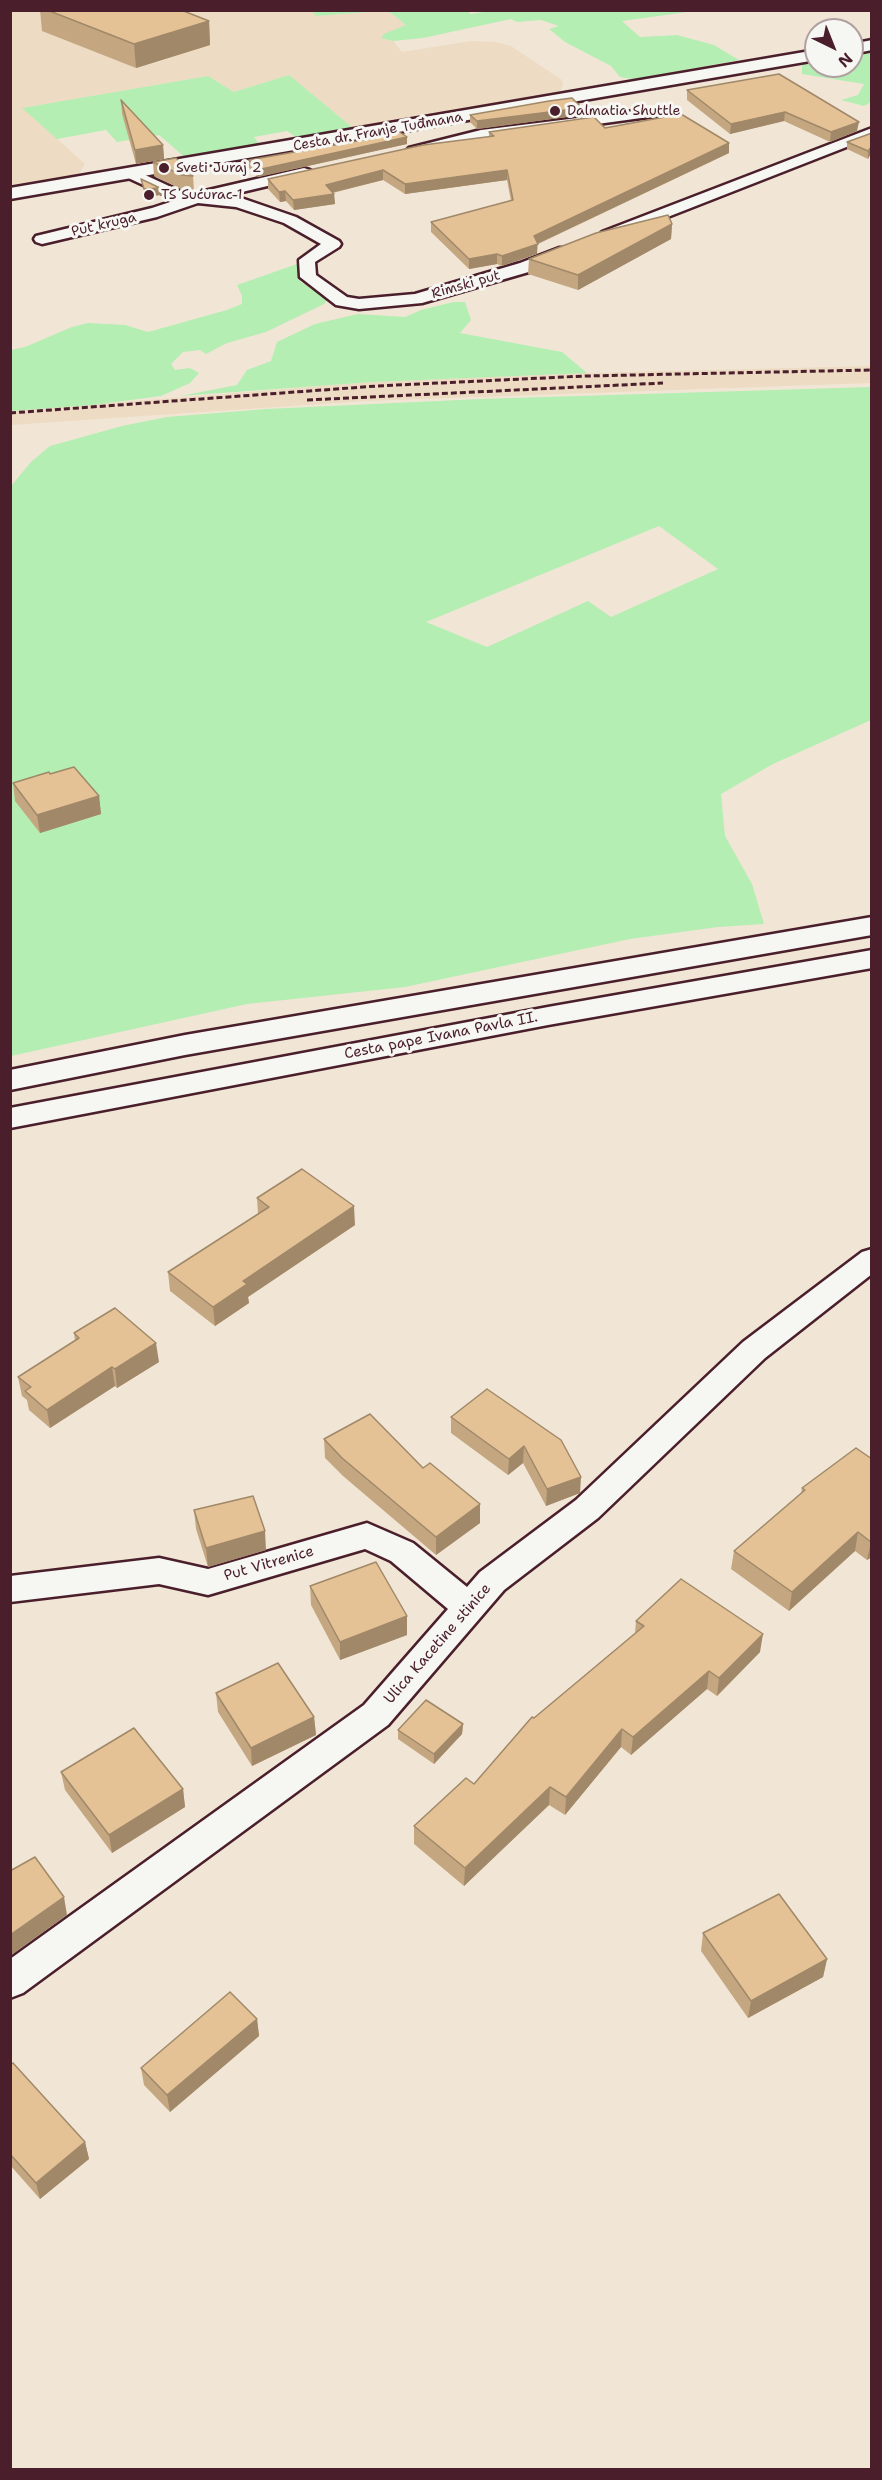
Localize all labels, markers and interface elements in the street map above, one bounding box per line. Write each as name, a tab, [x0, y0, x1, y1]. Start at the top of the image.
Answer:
north arrow	[804, 18, 864, 78]
text: N	[833, 48, 857, 72]
place label: Dalmatia Shuttle	[567, 103, 681, 119]
marker: Dalmatia Shuttle	[548, 104, 562, 118]
street label: Cesta dr. Franje Tuđmana	[292, 109, 464, 155]
place label: Sveti Juraj 2	[176, 160, 261, 176]
marker: Sveti Juraj 2	[157, 161, 171, 175]
place label: TS Sućurac-1	[161, 187, 243, 203]
marker: TS Sućurac-1	[142, 188, 156, 202]
street label: Put kruga	[70, 209, 138, 241]
street label: Rimski put	[430, 267, 502, 303]
street label: Cesta pape Ivana Pavla II.	[343, 1008, 539, 1064]
street label: Put Vitrenice	[222, 1543, 316, 1585]
street label: Ulica Kacetine stinice	[381, 1580, 495, 1708]

